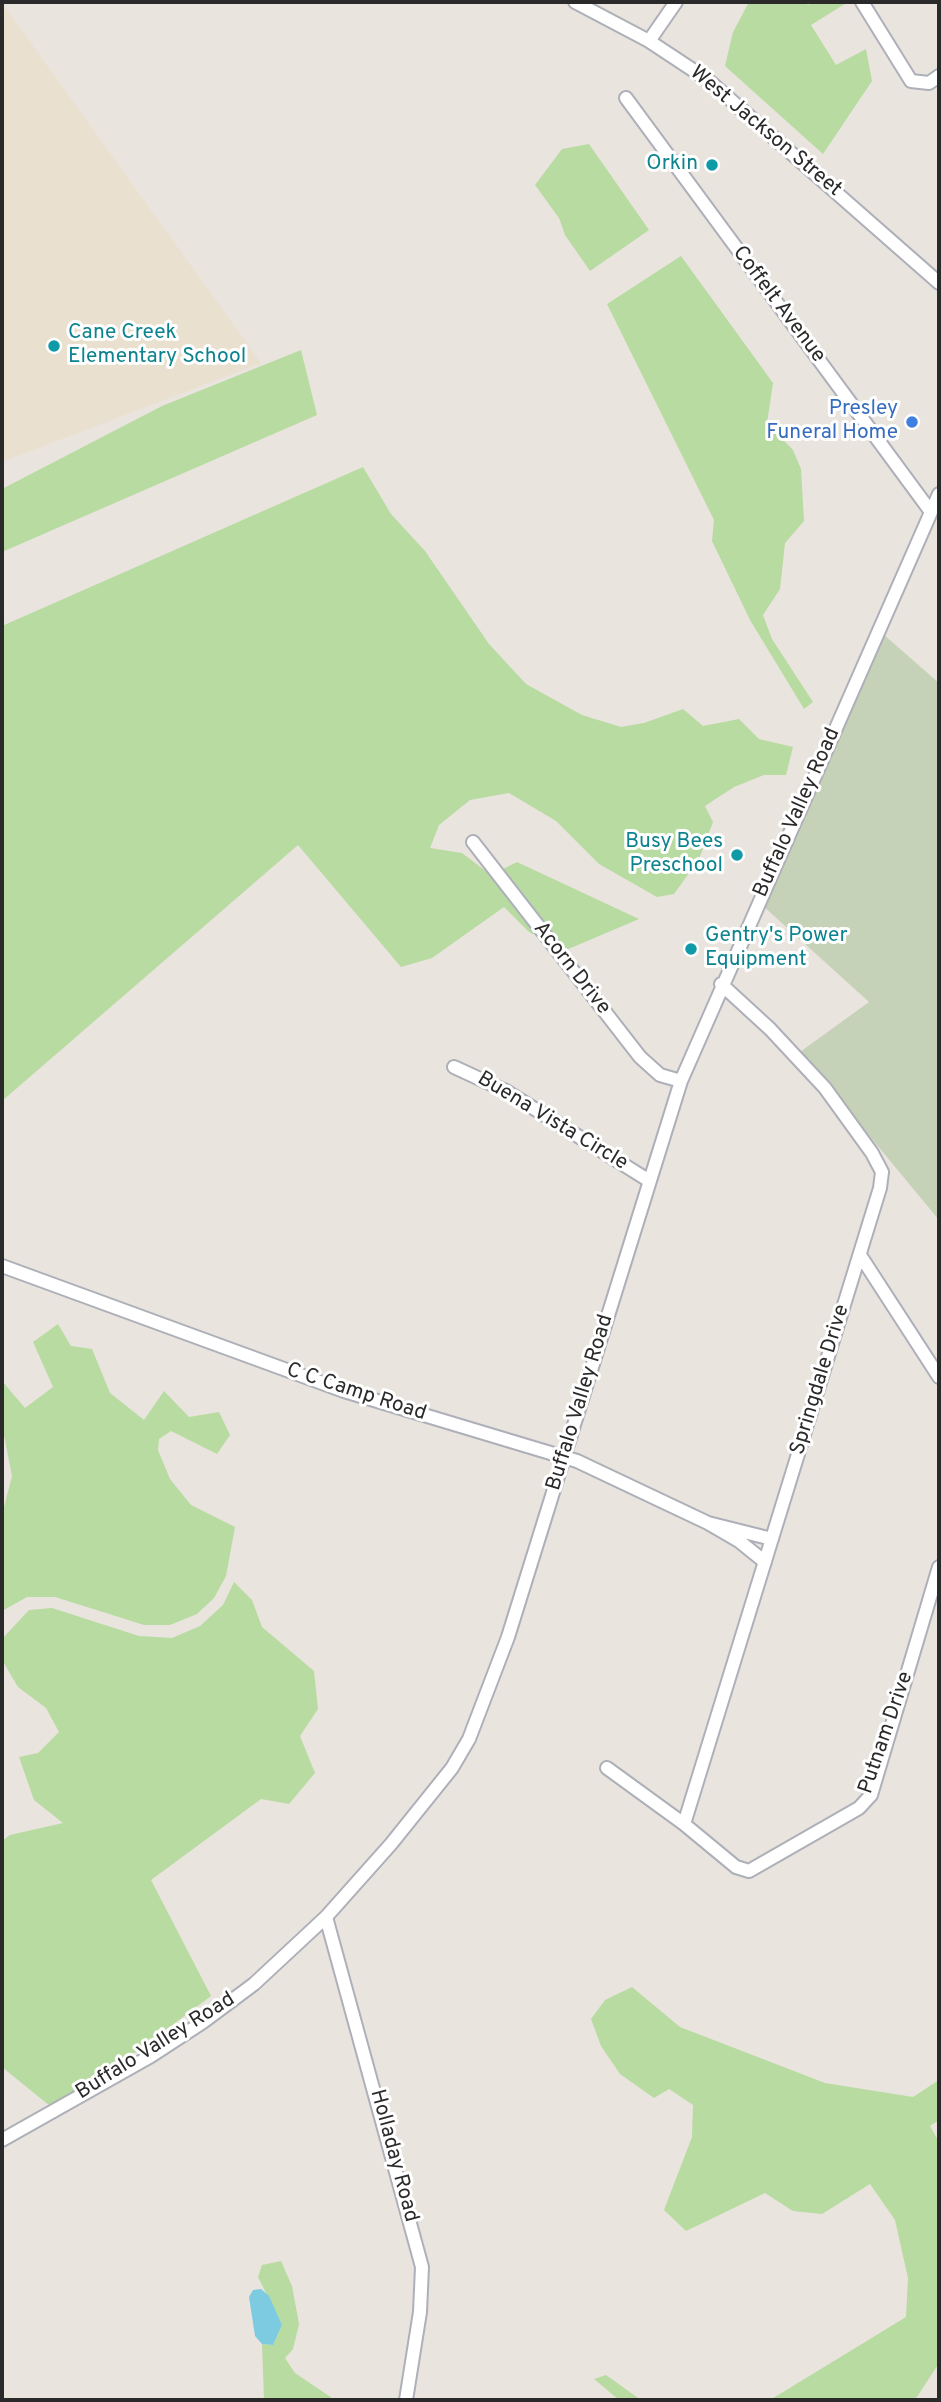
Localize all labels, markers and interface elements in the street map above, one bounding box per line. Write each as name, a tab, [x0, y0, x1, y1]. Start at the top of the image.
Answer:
street label: West Jackson Street	[684, 61, 846, 203]
place label: Orkin	[646, 152, 698, 178]
marker: Orkin	[704, 157, 720, 173]
street label: Coffelt Avenue	[726, 242, 830, 368]
place label: Cane Creek Elementary School	[68, 321, 246, 371]
marker: Cane Creek Elementary School	[46, 338, 62, 354]
place label: Presley Funeral Home	[766, 397, 898, 447]
marker: Presley Funeral Home	[904, 414, 920, 430]
street label: Buffalo Valley Road	[749, 724, 847, 902]
place label: Busy Bees Preschool	[625, 830, 723, 880]
marker: Busy Bees Preschool	[729, 847, 745, 863]
street label: Acorn Drive	[527, 918, 615, 1020]
place label: Gentry's Power Equipment	[705, 924, 848, 974]
marker: Gentry's Power Equipment	[683, 941, 699, 957]
street label: Buena Vista Circle	[472, 1067, 632, 1177]
street label: Springdale Drive	[786, 1302, 856, 1458]
street label: Buffalo Valley Road	[542, 1312, 620, 1494]
street label: C C Camp Road	[283, 1359, 429, 1427]
street label: Putnam Drive	[854, 1669, 920, 1797]
street label: Buffalo Valley Road	[72, 1988, 240, 2106]
street label: Holladay Road	[363, 2087, 423, 2225]

